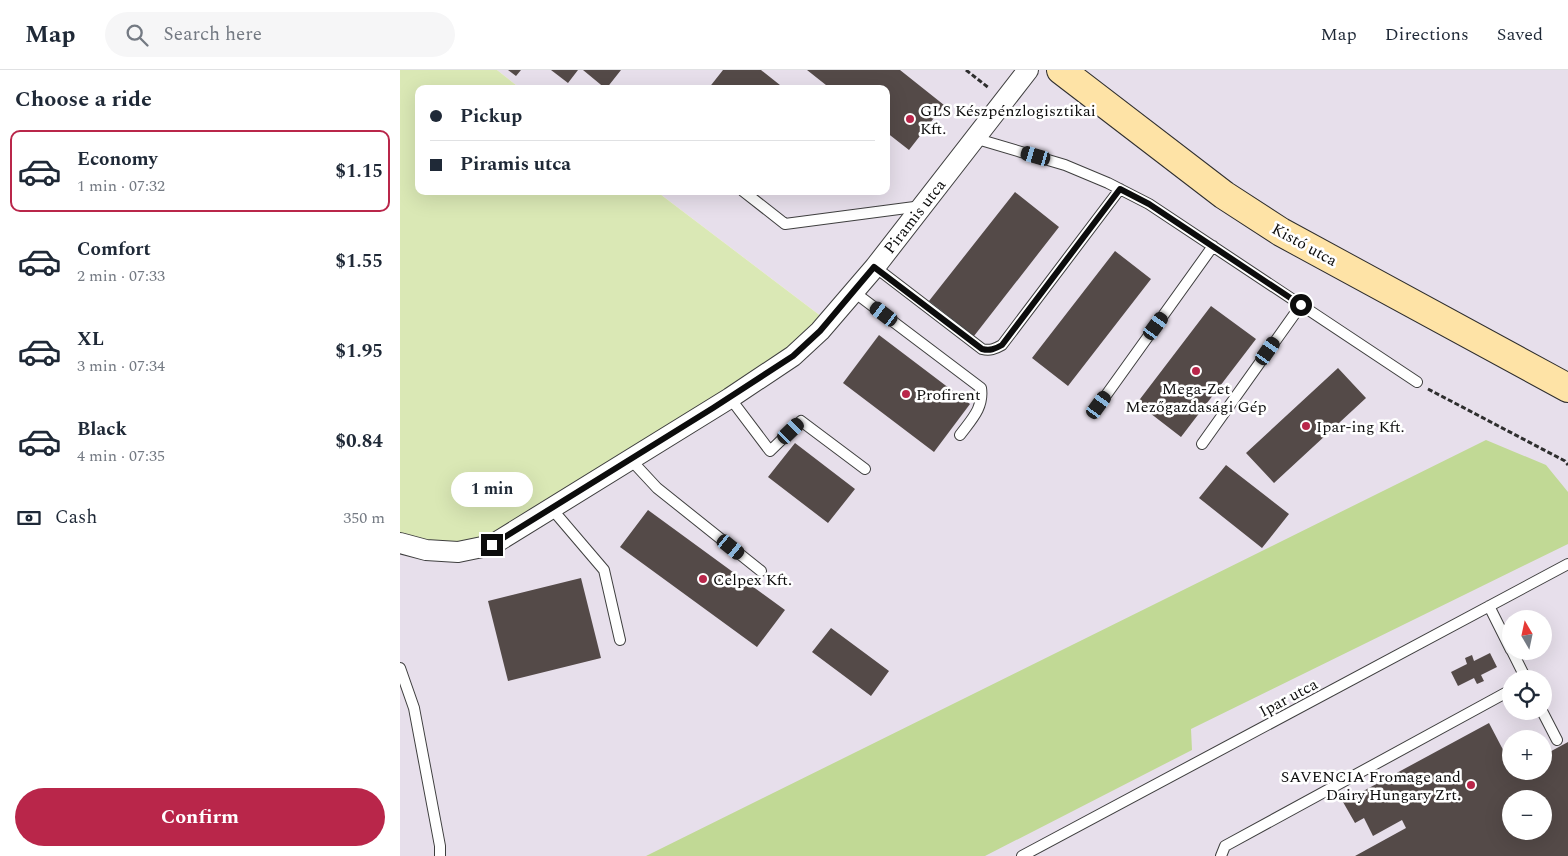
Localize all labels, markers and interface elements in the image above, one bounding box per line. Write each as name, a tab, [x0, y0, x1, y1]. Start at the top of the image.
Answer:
search box	[105, 12, 455, 57]
text: Map	[25, 17, 75, 53]
text: Search here	[163, 20, 262, 49]
icon: search	[123, 21, 151, 49]
text: Map	[1321, 21, 1357, 48]
text: Directions	[1385, 21, 1469, 48]
text: Saved	[1497, 21, 1543, 48]
text: Choose a ride	[15, 83, 152, 116]
place label: GLS Készpénzlogisztikai Kft.	[920, 99, 1096, 141]
text: Pickup	[460, 102, 522, 131]
marker: GLS Készpénzlogisztikai Kft.	[904, 113, 916, 125]
text: Economy	[77, 145, 158, 174]
car	[1019, 145, 1052, 167]
icon: car	[17, 149, 62, 194]
text: Piramis utca	[460, 150, 571, 179]
text: $1.15	[335, 157, 383, 186]
text: 1 min · 07:32	[77, 174, 165, 198]
street label: Piramis utca	[878, 174, 952, 259]
street label: Kistó utca	[1267, 217, 1342, 273]
text: Comfort	[77, 235, 151, 264]
icon: car	[17, 239, 62, 284]
text: $1.55	[335, 247, 383, 276]
text: 2 min · 07:33	[77, 264, 165, 288]
route start	[1290, 294, 1312, 316]
car	[867, 299, 900, 329]
car	[1141, 309, 1170, 343]
text: XL	[77, 325, 104, 354]
icon: car	[17, 329, 62, 374]
car	[1253, 334, 1282, 368]
text: $1.95	[335, 337, 383, 366]
text: 3 min · 07:34	[77, 354, 165, 378]
marker: Mega-Zet Mezőgazdasági Gép	[1190, 365, 1202, 377]
place label: Mega-Zet Mezőgazdasági Gép	[1125, 377, 1267, 419]
place label: Profirent	[916, 383, 981, 407]
marker: Profirent	[900, 388, 912, 400]
car	[1084, 388, 1113, 422]
text: Black	[77, 415, 127, 444]
car	[775, 415, 807, 447]
place label: Ipar-ing Kft.	[1316, 415, 1405, 439]
icon: car	[17, 419, 62, 464]
marker: Ipar-ing Kft.	[1300, 420, 1312, 432]
text: $0.84	[335, 427, 383, 456]
text: 4 min · 07:35	[77, 444, 165, 468]
callout: 1 min	[451, 472, 533, 508]
text: 1 min	[471, 477, 513, 501]
text: Cash	[55, 503, 97, 532]
icon: cash	[15, 504, 43, 532]
text: 350 m	[343, 506, 385, 530]
car	[714, 532, 747, 562]
route end	[481, 534, 503, 556]
place label: Celpex Kft.	[713, 568, 792, 592]
marker: Celpex Kft.	[697, 573, 709, 585]
north arrow	[1502, 610, 1552, 660]
map controls	[1502, 610, 1552, 840]
button: locate	[1502, 670, 1552, 720]
street label: Ipar utca	[1255, 672, 1322, 723]
button: +	[1502, 730, 1552, 780]
place label: SAVENCIA Fromage and Dairy Hungary Zrt.	[1281, 765, 1461, 807]
marker: SAVENCIA Fromage and Dairy Hungary Zrt.	[1465, 779, 1477, 791]
button: Confirm	[15, 788, 385, 846]
button: −	[1502, 790, 1552, 840]

